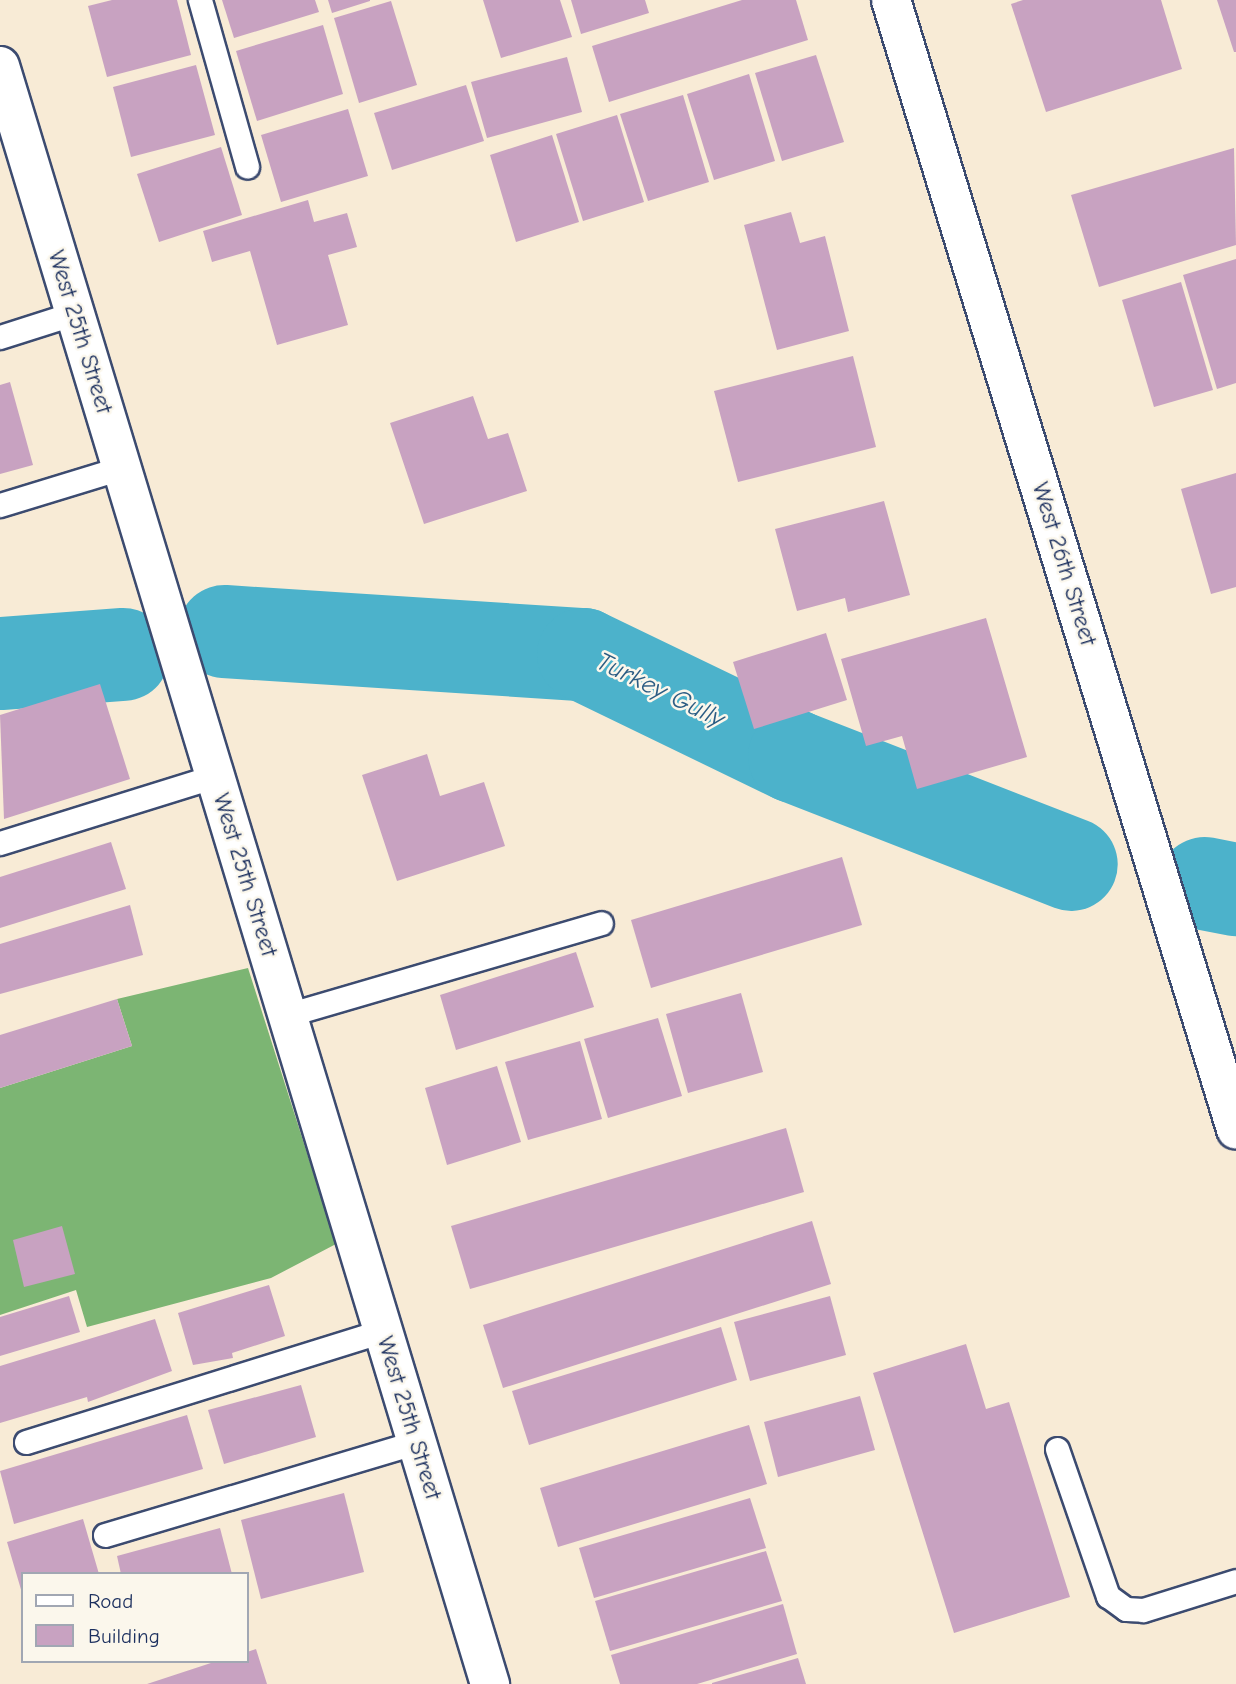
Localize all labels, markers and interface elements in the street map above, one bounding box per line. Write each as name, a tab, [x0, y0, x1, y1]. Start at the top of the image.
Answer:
street label: West 25th Street	[41, 247, 119, 417]
street label: West 26th Street	[1025, 479, 1103, 649]
water label: Turkey Gully	[591, 647, 729, 735]
street label: West 25th Street	[206, 790, 284, 960]
street label: West 25th Street	[370, 1333, 448, 1503]
legend	[21, 1572, 248, 1663]
text: Road	[88, 1589, 133, 1613]
text: Building	[88, 1624, 160, 1648]

